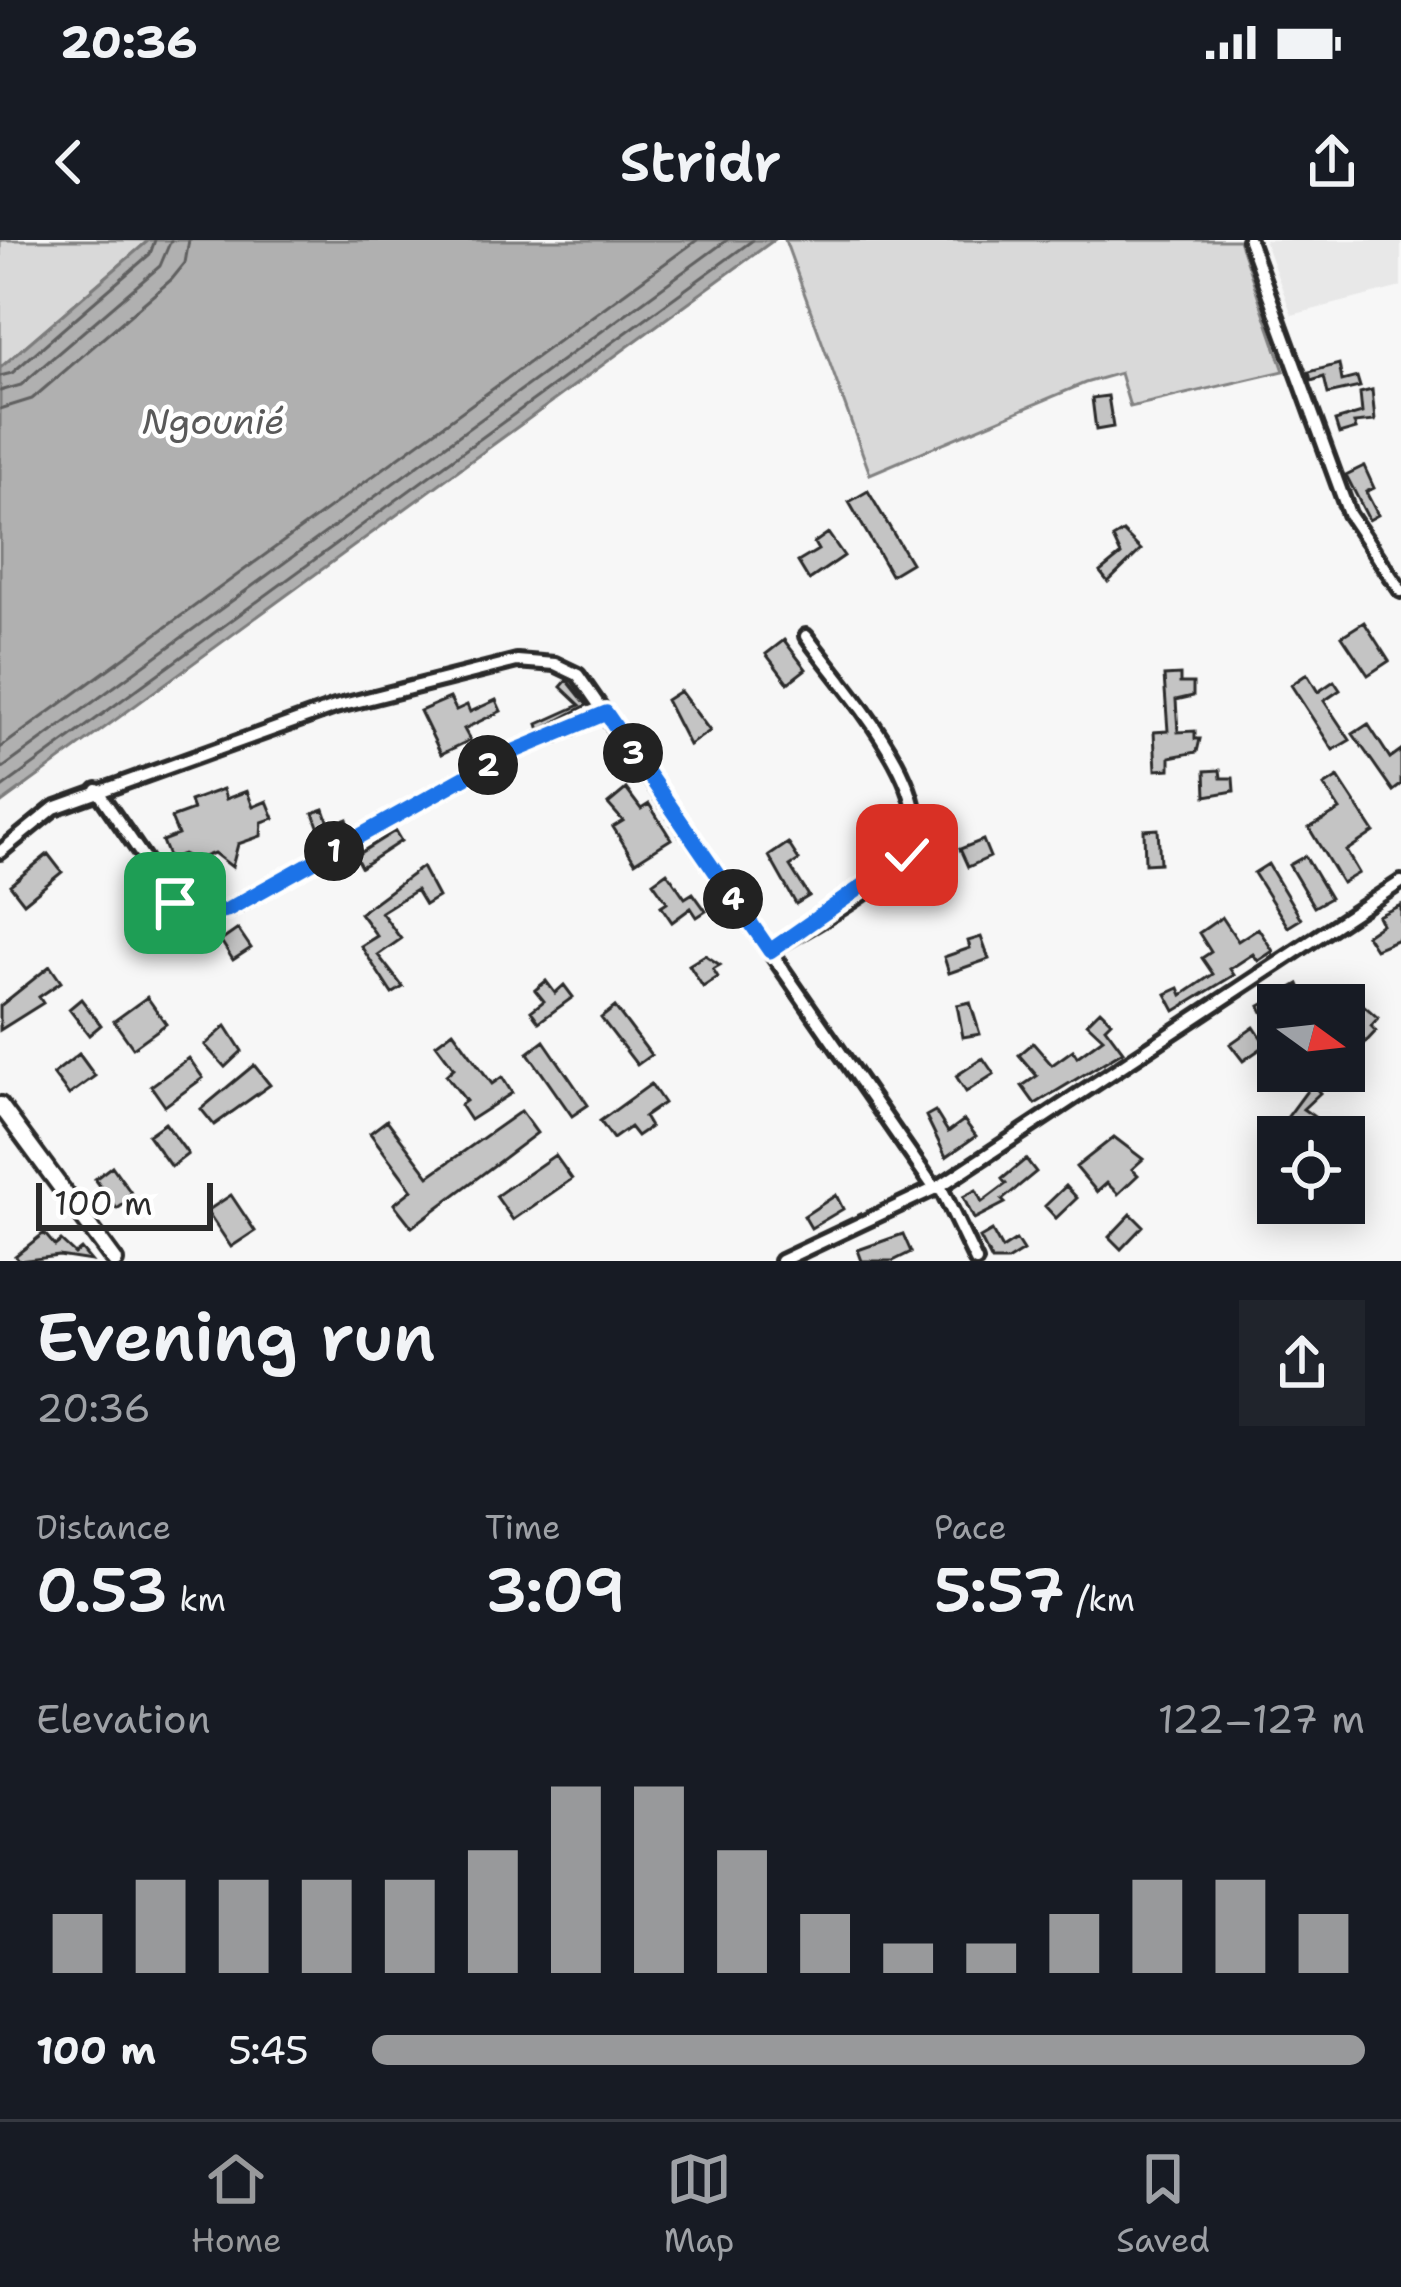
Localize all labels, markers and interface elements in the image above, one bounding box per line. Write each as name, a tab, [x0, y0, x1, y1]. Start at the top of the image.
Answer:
text: 20:36	[60, 12, 198, 72]
text: Stridr	[620, 126, 781, 198]
icon: back	[36, 129, 102, 195]
icon: share	[1299, 129, 1365, 195]
water label: Ngounié	[141, 397, 285, 446]
pin: 3	[603, 723, 663, 783]
text: 3	[621, 730, 645, 775]
pin: 2	[458, 735, 518, 795]
text: 2	[476, 742, 500, 787]
pin	[856, 804, 958, 906]
pin: 1	[304, 821, 364, 881]
icon: check	[874, 822, 940, 888]
text: 1	[326, 828, 342, 873]
pin	[124, 852, 226, 954]
pin: 4	[703, 869, 763, 929]
icon: arrive	[142, 870, 208, 936]
text: 4	[721, 876, 745, 921]
north arrow	[1257, 984, 1365, 1092]
map controls	[1257, 984, 1365, 1224]
button: locate	[1257, 1116, 1365, 1224]
scale bar	[36, 1177, 213, 1230]
text: 100 m	[54, 1181, 153, 1226]
text: Evening run	[36, 1293, 436, 1381]
button: share	[1239, 1300, 1365, 1426]
text: 20:36	[36, 1382, 151, 1434]
text: Distance	[36, 1505, 171, 1550]
text: Time	[485, 1505, 561, 1550]
text: Pace	[934, 1505, 1007, 1550]
text: 0.53	[36, 1550, 168, 1630]
text: 3:09	[485, 1550, 625, 1630]
text: 5:57	[934, 1550, 1065, 1630]
text: km	[168, 1577, 226, 1622]
text: /km	[1065, 1577, 1135, 1622]
text: Elevation	[36, 1693, 211, 1745]
text: 122–127 m	[1158, 1693, 1365, 1745]
text: 100 m	[36, 2024, 156, 2076]
text: 5:45	[228, 2024, 309, 2076]
tab: Home	[191, 2146, 282, 2263]
tab: Map	[664, 2146, 734, 2263]
tab: Saved	[1116, 2146, 1210, 2263]

